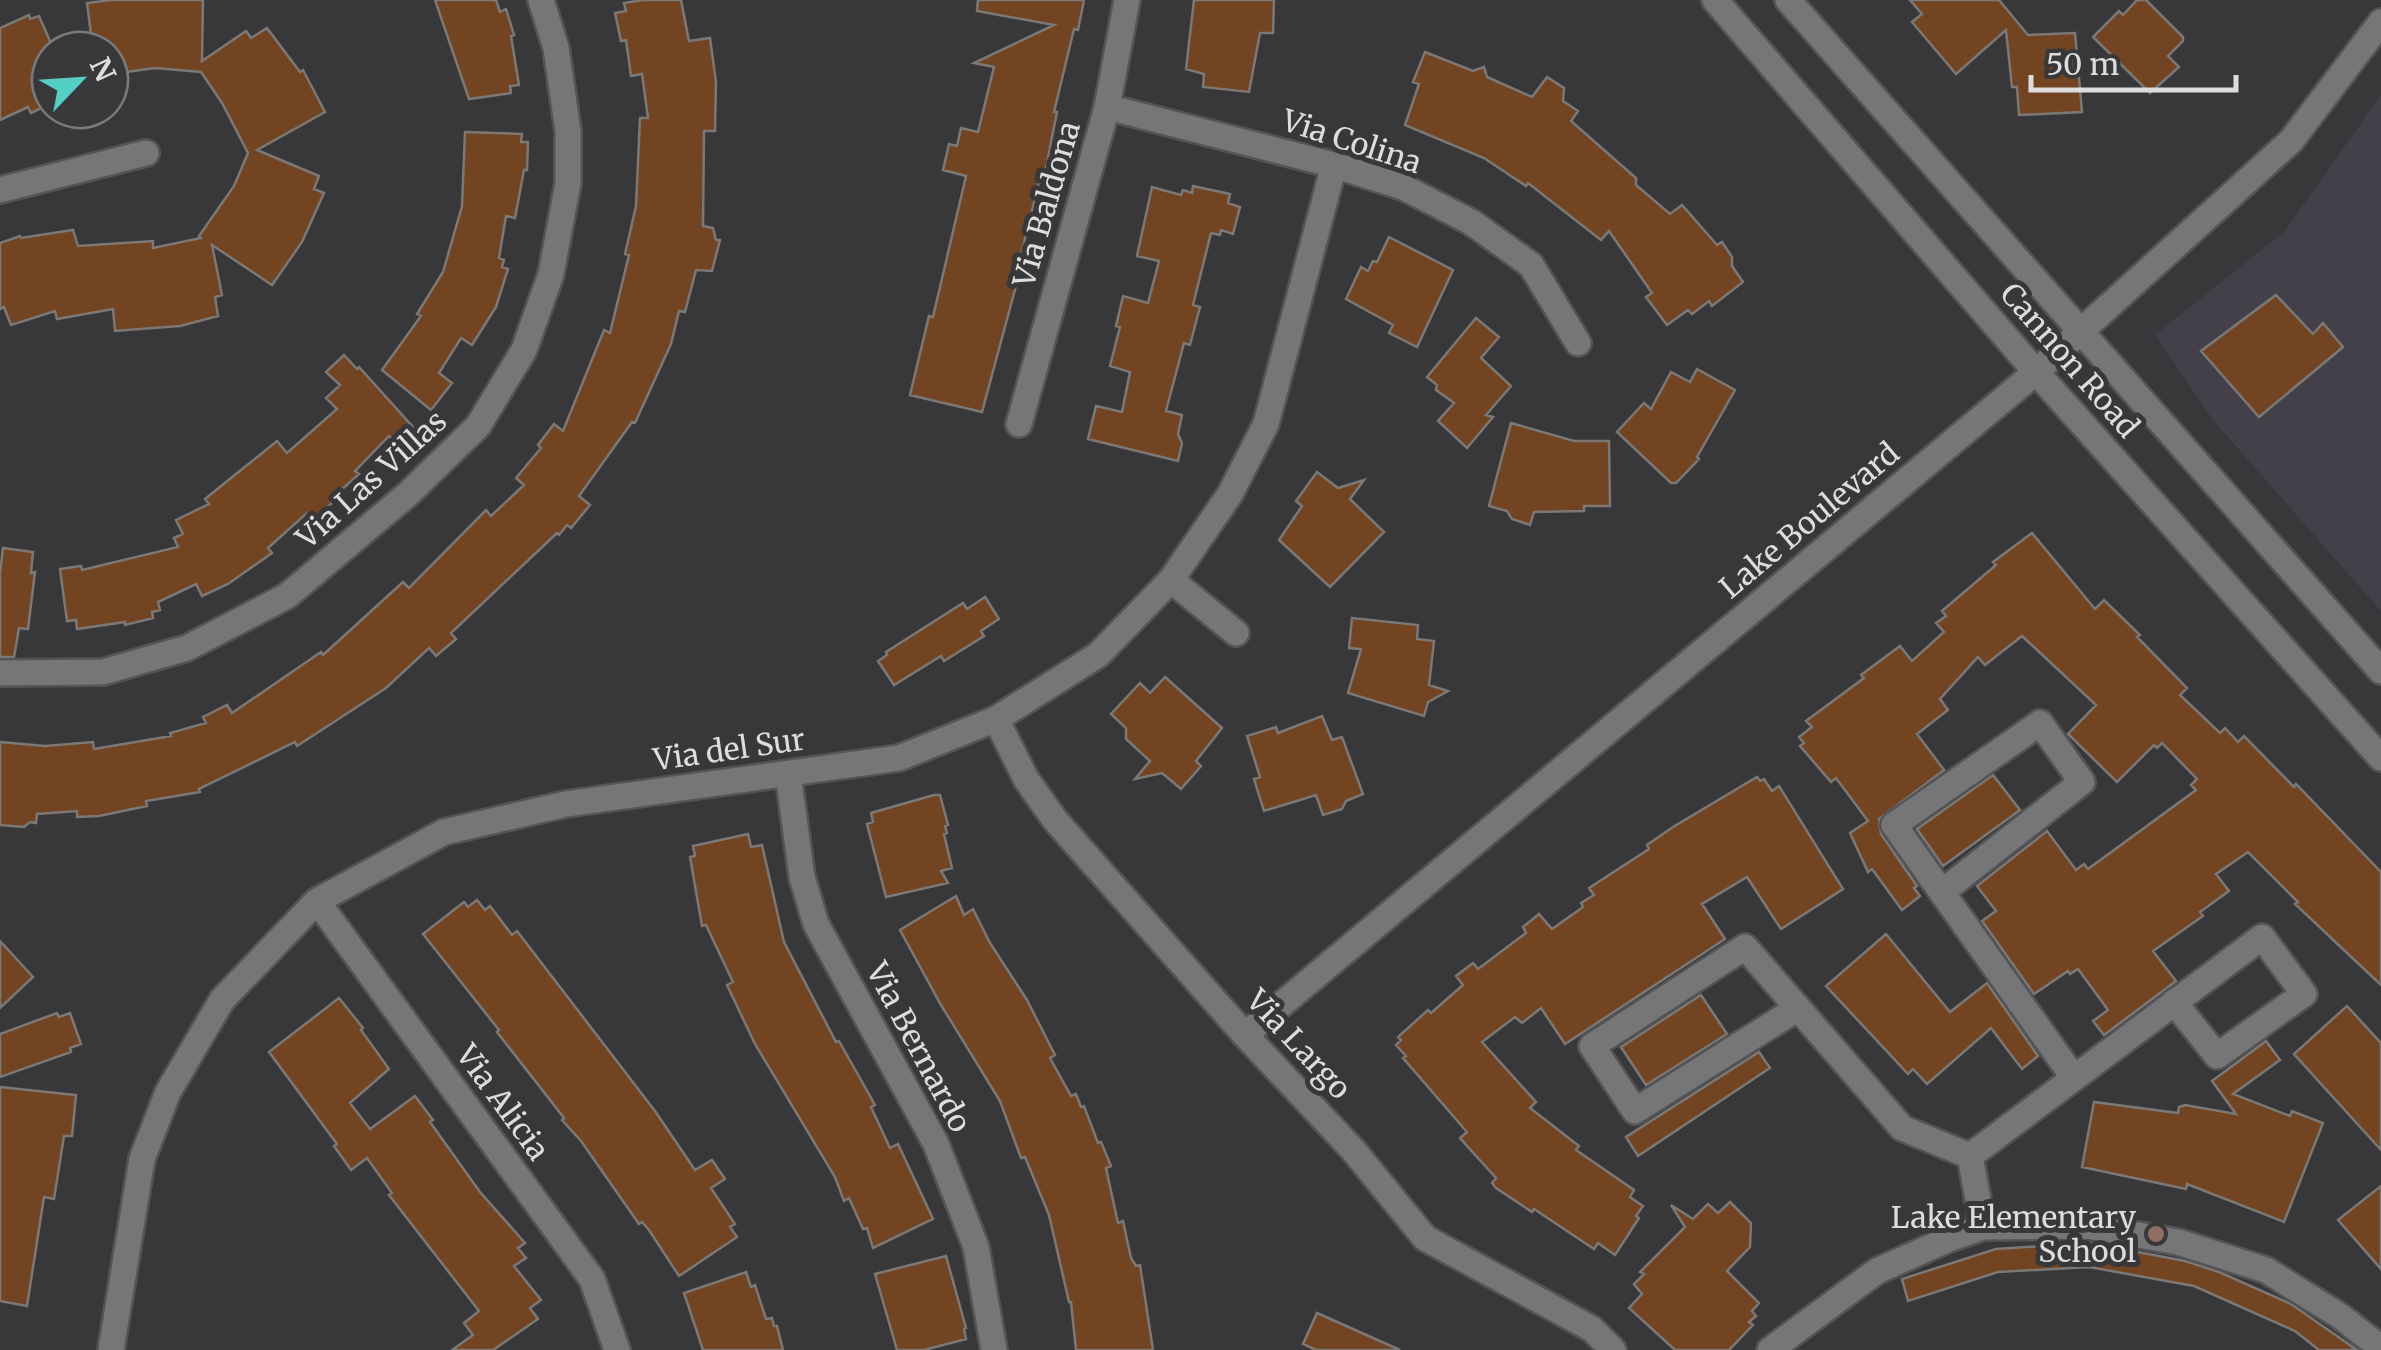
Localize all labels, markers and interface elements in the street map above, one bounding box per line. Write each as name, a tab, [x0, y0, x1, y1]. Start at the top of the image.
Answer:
north arrow	[30, 30, 130, 130]
scale bar	[2031, 30, 2236, 92]
text: 50 m	[2046, 45, 2119, 83]
text: N	[82, 52, 124, 87]
street label: Via Colina	[1277, 100, 1426, 181]
street label: Via Baldona	[1004, 117, 1088, 292]
street label: Cannon Road	[1992, 275, 2148, 445]
street label: Via Las Villas	[287, 402, 454, 557]
street label: Lake Boulevard	[1712, 434, 1906, 606]
street label: Via del Sur	[650, 720, 807, 779]
street label: Via Bernardo	[858, 955, 980, 1139]
street label: Via Largo	[1238, 980, 1359, 1107]
street label: Via Alicia	[448, 1036, 558, 1167]
place label: Lake Elementary School	[1891, 1198, 2137, 1270]
marker: Lake Elementary School	[2145, 1223, 2167, 1245]

